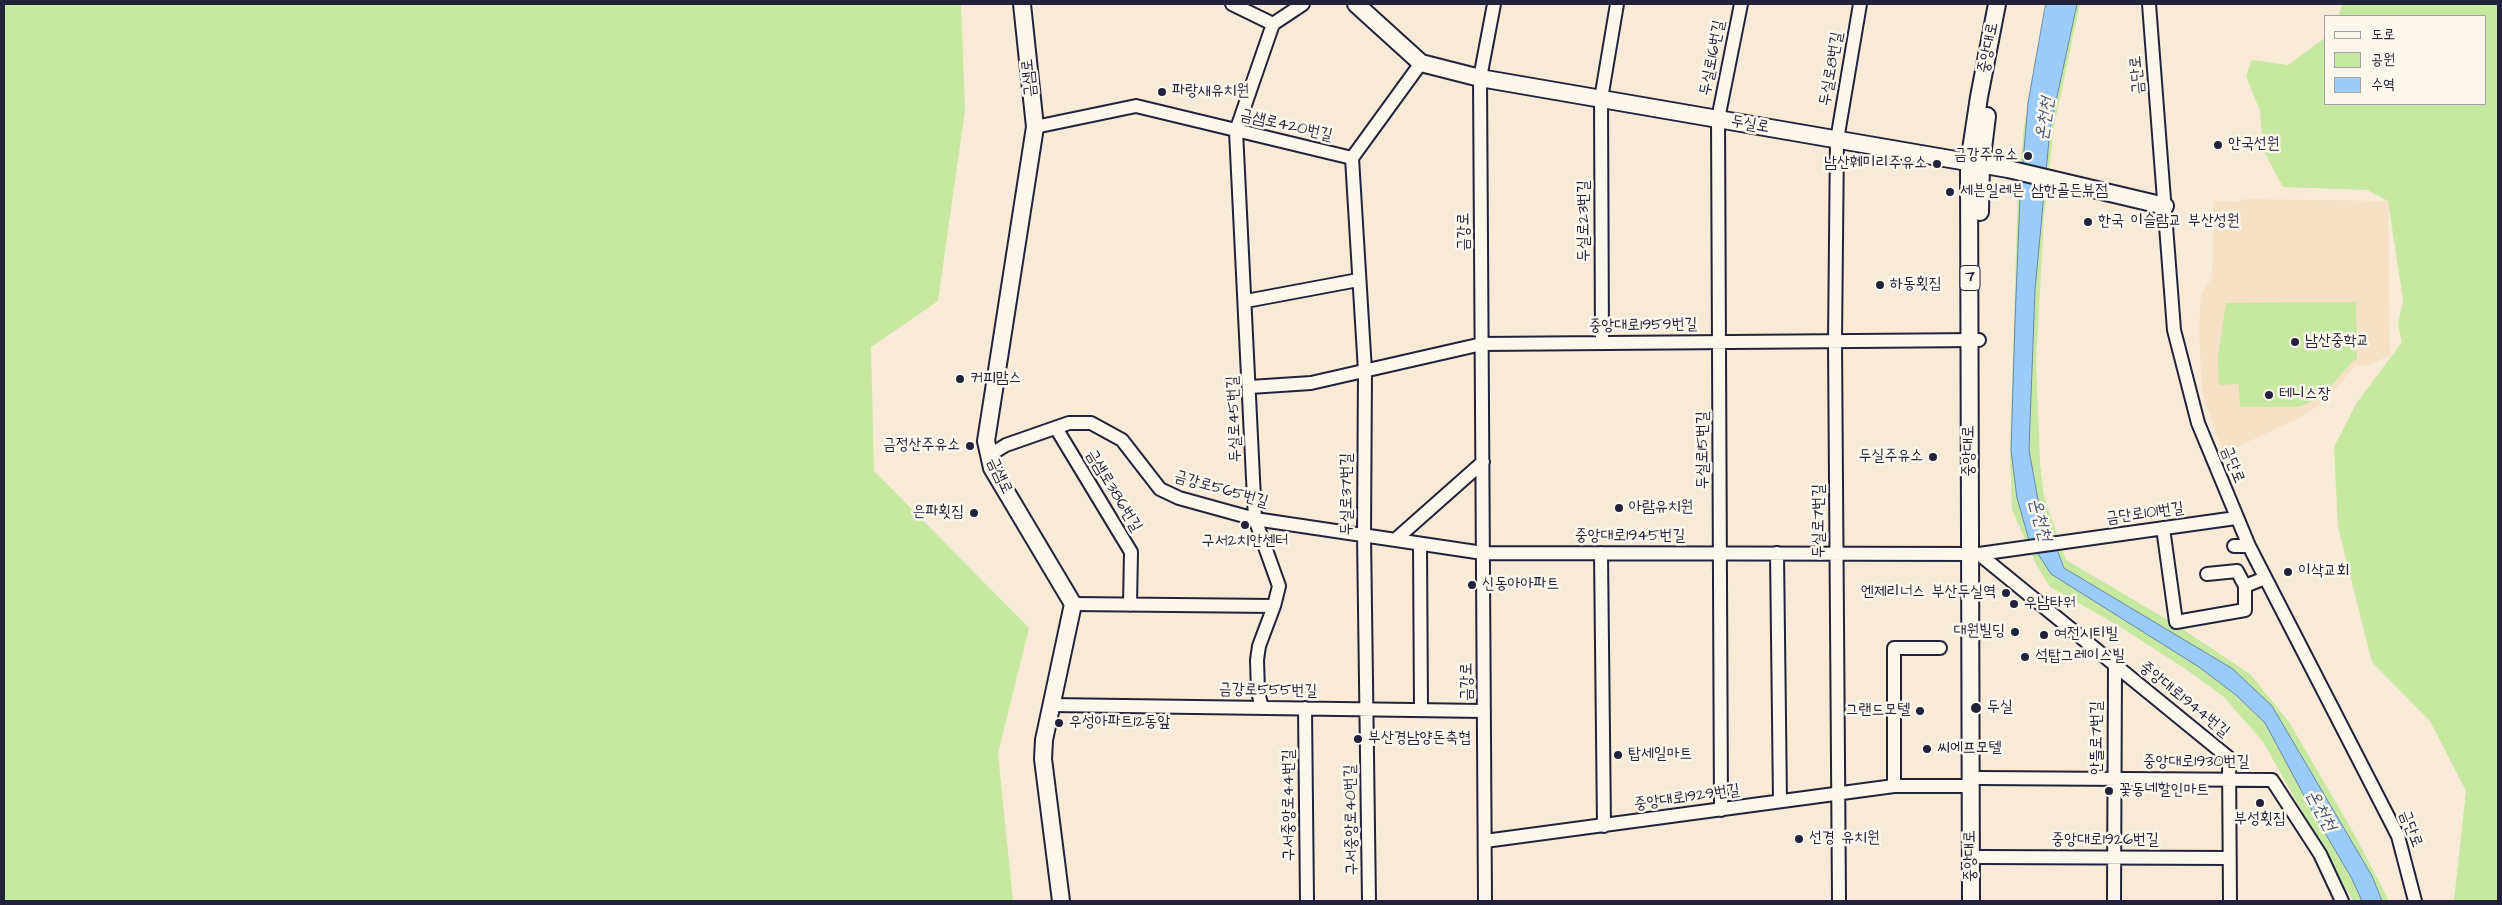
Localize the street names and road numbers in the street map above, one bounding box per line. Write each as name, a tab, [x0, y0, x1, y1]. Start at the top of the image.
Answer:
street label: 두실로16번길	[1696, 19, 1730, 97]
street label: 중앙대로	[1975, 21, 2003, 75]
street label: 두실로8번길	[1816, 31, 1848, 107]
street label: 금단로	[2127, 55, 2149, 95]
street label: 금샘로	[1018, 58, 1042, 98]
street label: 금샘로420번길	[1238, 106, 1334, 146]
street label: 두실로	[1729, 112, 1771, 138]
street label: 두실로23번길	[1575, 180, 1595, 262]
street label: 금강로	[1455, 213, 1475, 251]
road number: 7	[1960, 266, 1980, 290]
street label: 중앙대로1959번길	[1588, 315, 1698, 337]
street label: 두실로45번길	[1224, 375, 1246, 463]
street label: 두실로15번길	[1694, 411, 1714, 489]
street label: 중앙대로	[1960, 425, 1980, 477]
street label: 금단로	[2216, 443, 2248, 487]
street label: 금샘로386번길	[1081, 446, 1145, 536]
street label: 두실로37번길	[1338, 453, 1358, 535]
street label: 금샘로	[982, 454, 1016, 498]
street label: 금강로565번길	[1172, 467, 1270, 513]
street label: 두실로7번길	[1810, 484, 1830, 558]
street label: 금단로101번길	[2105, 499, 2185, 529]
street label: 중앙대로1945번길	[1575, 527, 1685, 547]
street label: 중앙대로1944번길	[2135, 658, 2233, 742]
street label: 금강로	[1458, 663, 1478, 701]
street label: 금강로555번길	[1219, 681, 1317, 701]
street label: 안뜰로7번길	[2088, 701, 2108, 775]
street label: 구서중앙로44번길	[1280, 749, 1300, 861]
street label: 중앙대로1930번길	[2143, 753, 2249, 773]
street label: 구서중앙로40번길	[1341, 764, 1363, 876]
street label: 중앙대로1929번길	[1633, 781, 1741, 815]
street label: 금단로	[2394, 808, 2426, 850]
street label: 중앙대로	[1961, 830, 1981, 882]
street label: 중앙대로1926번길	[2051, 831, 2159, 851]

